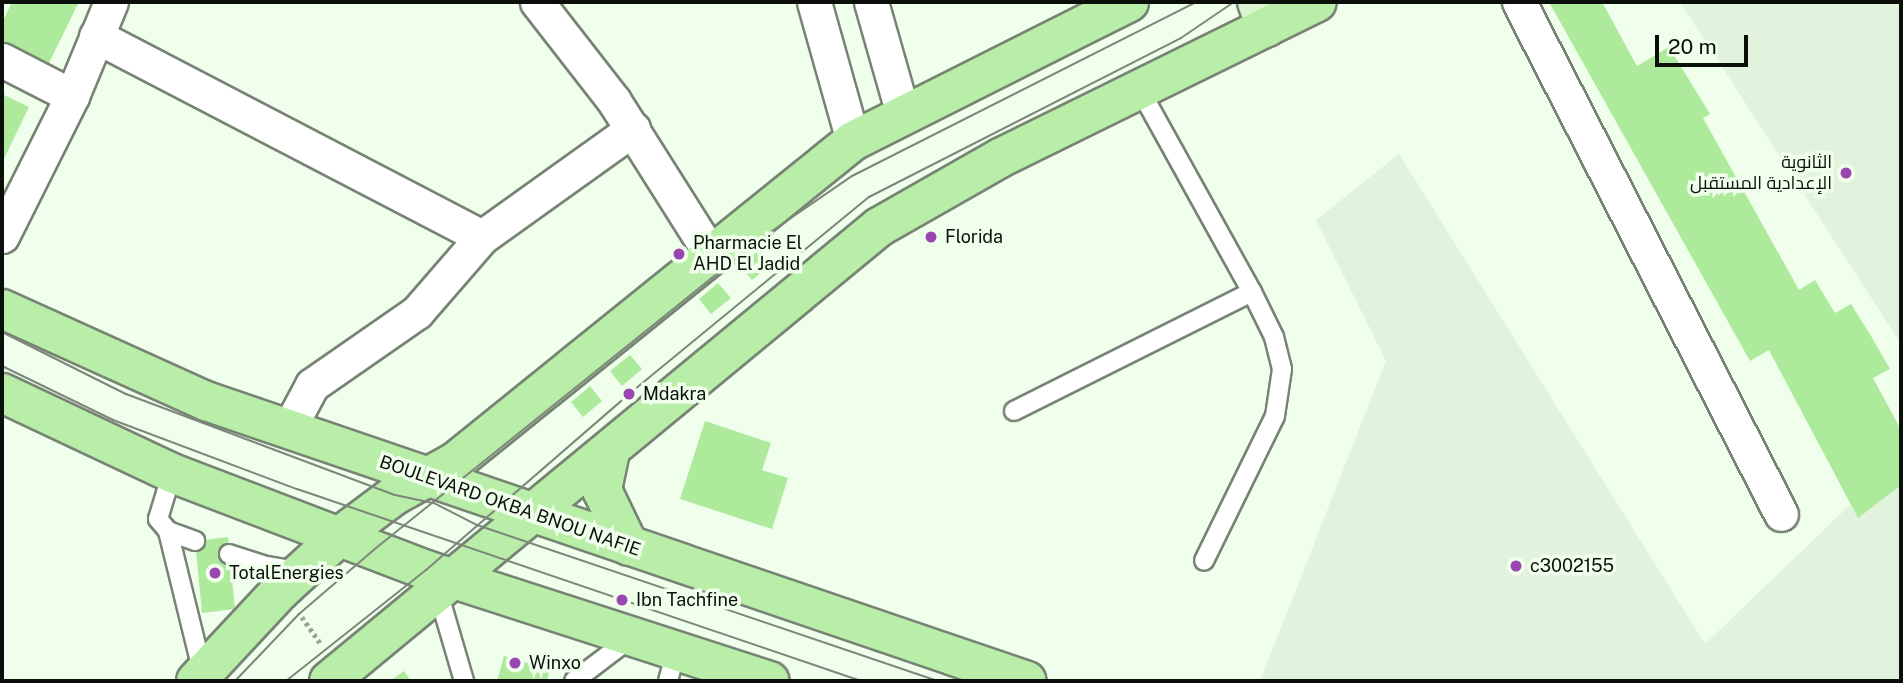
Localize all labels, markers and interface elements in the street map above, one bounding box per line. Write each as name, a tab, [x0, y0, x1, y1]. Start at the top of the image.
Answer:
scale bar	[1658, 21, 1751, 65]
text: 20 m	[1668, 34, 1717, 59]
place label: الثانوية الإعدادية المستقبل	[1690, 152, 1832, 194]
marker: الثانوية الإعدادية المستقبل	[1838, 165, 1854, 181]
place label: Florida	[945, 226, 1003, 248]
marker: Florida	[923, 229, 939, 245]
place label: Pharmacie El AHD El Jadid	[693, 233, 802, 276]
marker: Pharmacie El AHD El Jadid	[671, 246, 687, 262]
place label: Mdakra	[643, 383, 706, 405]
marker: Mdakra	[621, 386, 637, 402]
street label: BOULEVARD OKBA BNOU NAFIE	[377, 451, 643, 561]
place label: c3002155	[1530, 555, 1614, 577]
marker: c3002155	[1508, 558, 1524, 574]
place label: TotalEnergies	[229, 562, 344, 584]
marker: TotalEnergies	[207, 565, 223, 581]
place label: Ibn Tachfine	[636, 589, 738, 611]
marker: Ibn Tachfine	[614, 592, 630, 608]
place label: Winxo	[529, 652, 581, 674]
marker: Winxo	[507, 655, 523, 671]

